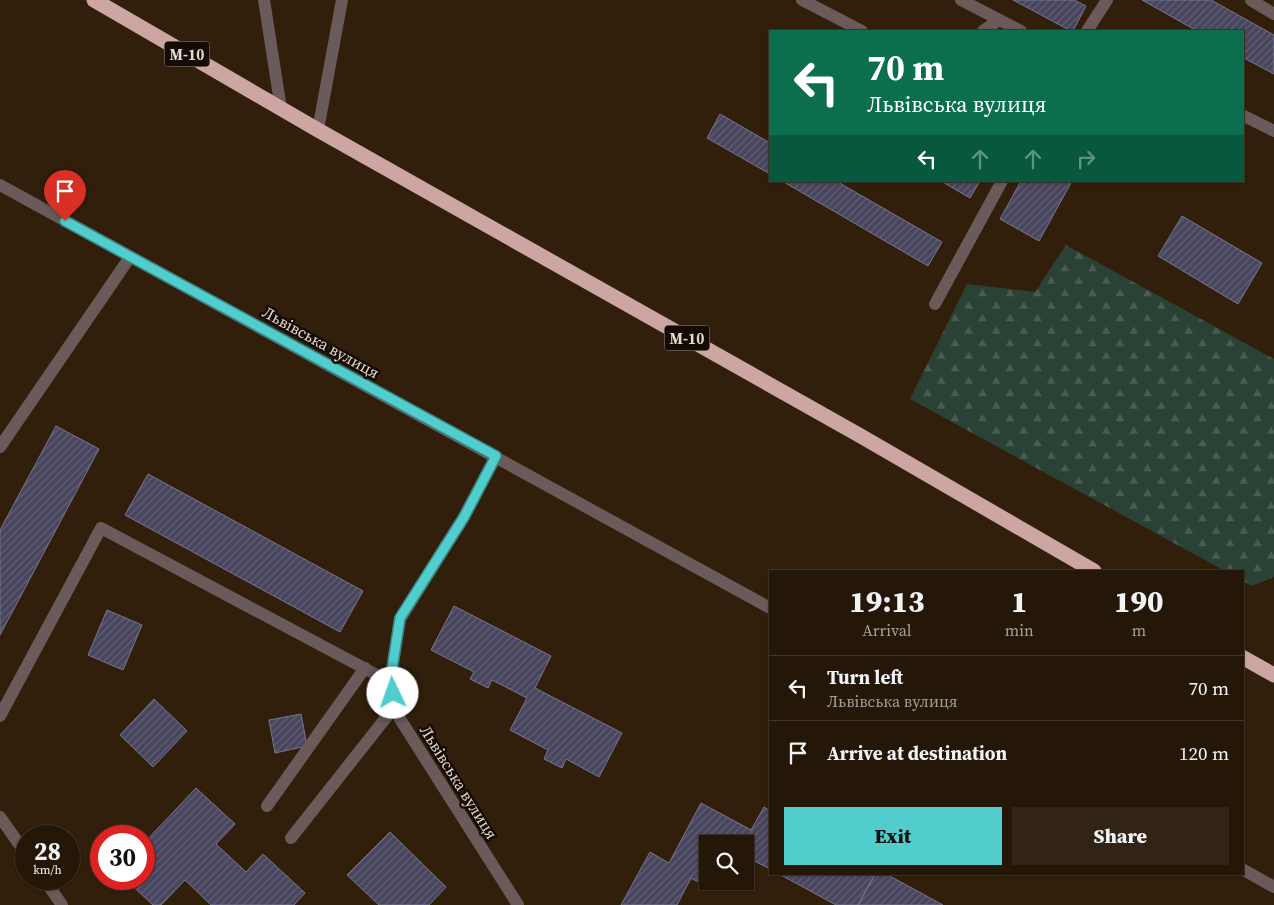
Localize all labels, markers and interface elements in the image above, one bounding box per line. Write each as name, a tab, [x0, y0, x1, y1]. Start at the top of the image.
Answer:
road number: М-10	[164, 42, 210, 66]
text: 70 m	[867, 44, 944, 92]
icon: left	[784, 50, 849, 115]
text: Львівська вулиця	[867, 89, 1046, 119]
icon: left	[913, 145, 941, 173]
icon: ahead	[966, 145, 994, 173]
icon: ahead	[1019, 145, 1047, 173]
icon: right	[1072, 145, 1100, 173]
pin	[44, 170, 86, 221]
icon: arrive	[51, 177, 79, 205]
street label: Львівська вулиця	[259, 301, 383, 383]
road number: М-10	[664, 326, 710, 350]
text: 19:13	[849, 581, 924, 622]
text: 1	[1011, 581, 1028, 622]
text: 190	[1114, 581, 1164, 622]
text: Arrival	[862, 619, 912, 641]
text: min	[1005, 619, 1034, 641]
text: m	[1132, 619, 1146, 641]
text: Turn left	[827, 664, 903, 690]
position arrow	[366, 666, 418, 718]
icon: left	[784, 674, 812, 702]
text: 70 m	[1188, 675, 1229, 701]
text: Львівська вулиця	[827, 690, 958, 712]
street label: Львівська вулиця	[415, 721, 503, 843]
icon: arrive	[784, 739, 812, 767]
text: Arrive at destination	[827, 740, 1007, 766]
text: 120 m	[1179, 740, 1229, 766]
button: Exit	[784, 807, 1002, 865]
button: Share	[1012, 807, 1229, 865]
speed limit sign: 30	[90, 825, 155, 890]
text: 28	[34, 834, 61, 868]
map controls	[699, 835, 754, 890]
button: search	[699, 835, 754, 890]
text: km/h	[33, 862, 62, 878]

